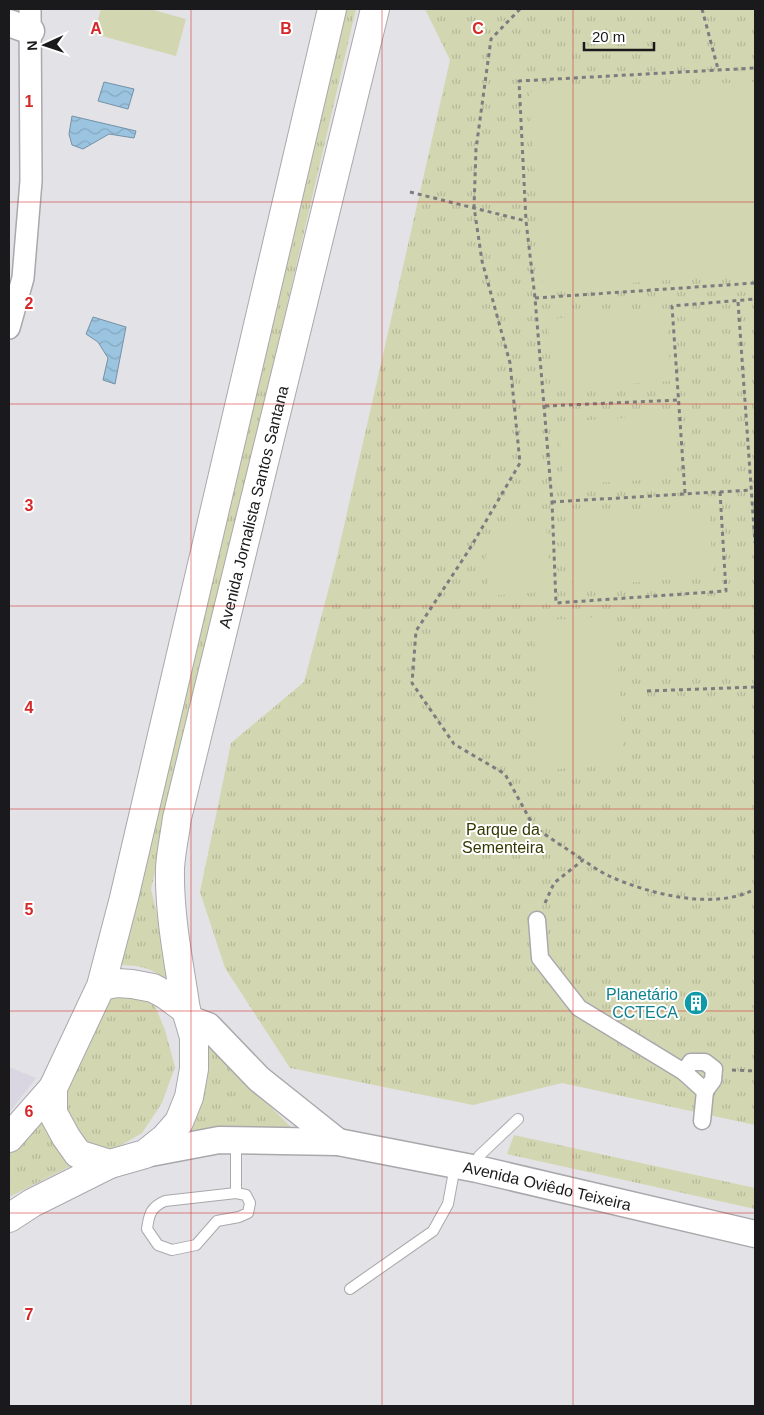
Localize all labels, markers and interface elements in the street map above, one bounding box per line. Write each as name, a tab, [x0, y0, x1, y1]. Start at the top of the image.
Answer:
north arrow	[20, 20, 70, 70]
text: A	[90, 20, 102, 37]
text: B	[280, 20, 292, 37]
text: C	[472, 20, 484, 37]
scale bar	[584, 20, 654, 52]
text: 20 m	[592, 28, 625, 45]
text: N	[24, 40, 40, 51]
text: 1	[25, 93, 34, 110]
text: 2	[25, 295, 34, 312]
street label: Avenida Jornalista Santos Santana	[216, 384, 292, 630]
text: 3	[25, 497, 34, 514]
text: 4	[25, 699, 34, 716]
park label: Parque da Sementeira	[462, 821, 544, 856]
text: 5	[25, 901, 34, 918]
place label: Planetário CCTECA	[606, 986, 678, 1021]
building icon: Planetário CCTECA	[683, 990, 709, 1016]
text: 6	[25, 1103, 34, 1120]
street label: Avenida Oviêdo Teixeira	[462, 1158, 633, 1214]
text: 7	[25, 1306, 34, 1323]

